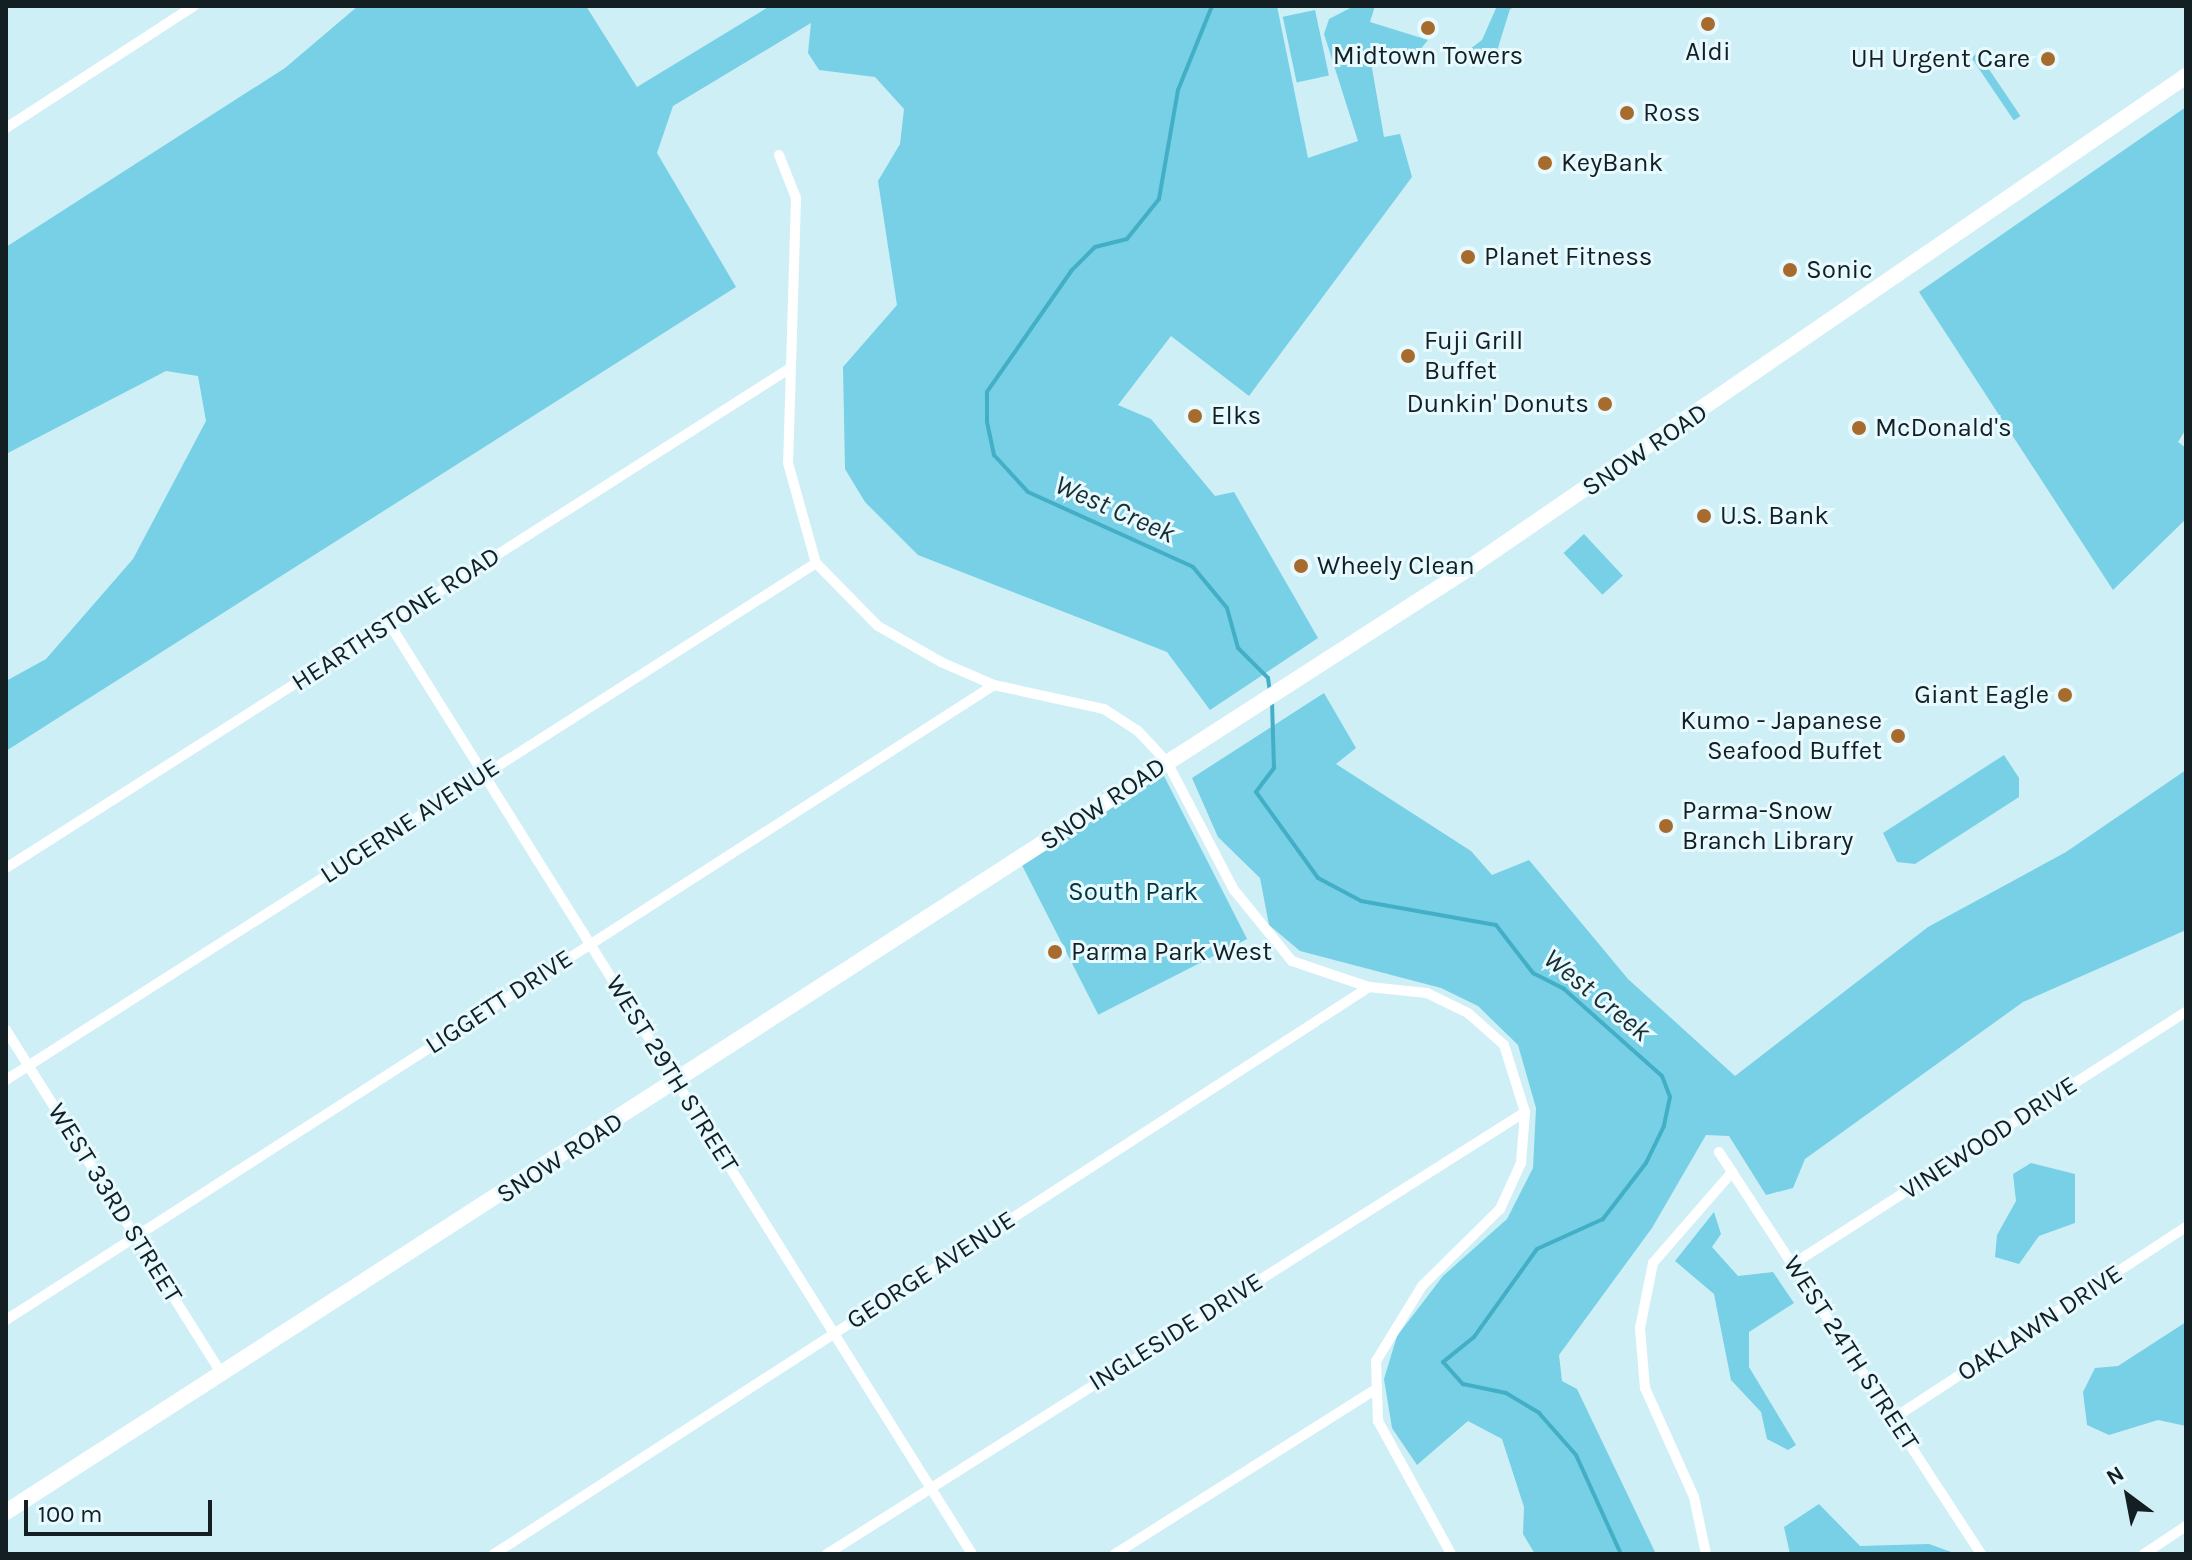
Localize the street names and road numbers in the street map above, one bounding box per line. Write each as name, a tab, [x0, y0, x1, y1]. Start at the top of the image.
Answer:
street label: SNOW ROAD	[1576, 397, 1714, 503]
street label: HEARTHSTONE ROAD	[286, 540, 506, 698]
street label: SNOW ROAD	[1034, 751, 1172, 857]
street label: LUCERNE AVENUE	[315, 752, 505, 890]
street label: LIGGETT DRIVE	[419, 943, 579, 1061]
street label: WEST 29TH STREET	[599, 970, 745, 1178]
street label: VINEWOOD DRIVE	[1895, 1069, 2083, 1207]
street label: WEST 33RD STREET	[41, 1097, 189, 1309]
street label: SNOW ROAD	[491, 1106, 629, 1210]
street label: GEORGE AVENUE	[841, 1204, 1021, 1336]
street label: WEST 24TH STREET	[1776, 1250, 1926, 1456]
street label: OAKLAWN DRIVE	[1952, 1258, 2128, 1388]
street label: INGLESIDE DRIVE	[1083, 1266, 1269, 1398]

